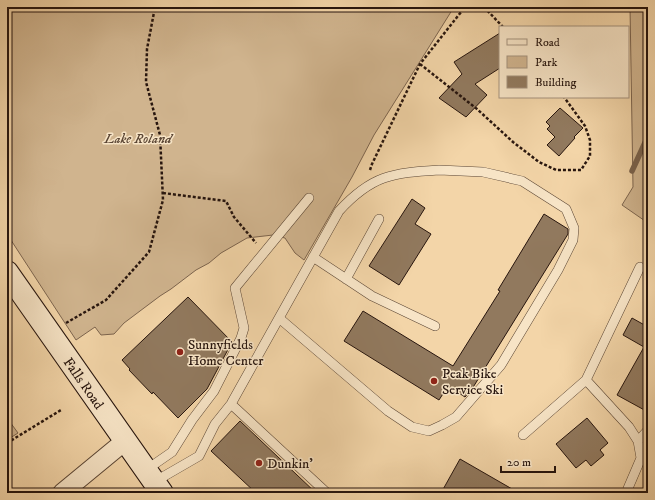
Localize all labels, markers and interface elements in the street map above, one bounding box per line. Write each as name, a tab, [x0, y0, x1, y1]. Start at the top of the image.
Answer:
legend	[499, 26, 629, 98]
text: Road	[535, 35, 560, 50]
text: Park	[535, 55, 557, 70]
text: Building	[535, 75, 576, 90]
park label: Lake Roland	[103, 130, 174, 148]
place label: Sunnyfields Home Center	[188, 336, 264, 370]
marker: Sunnyfields Home Center	[175, 347, 185, 357]
street label: Falls Road	[59, 354, 108, 413]
place label: Peak Bike Service Ski	[442, 365, 503, 399]
marker: Peak Bike Service Ski	[429, 376, 439, 386]
scale bar	[501, 448, 555, 474]
place label: Dunkin'	[267, 455, 313, 473]
text: 20 m	[507, 455, 531, 470]
marker: Dunkin'	[254, 458, 264, 468]

